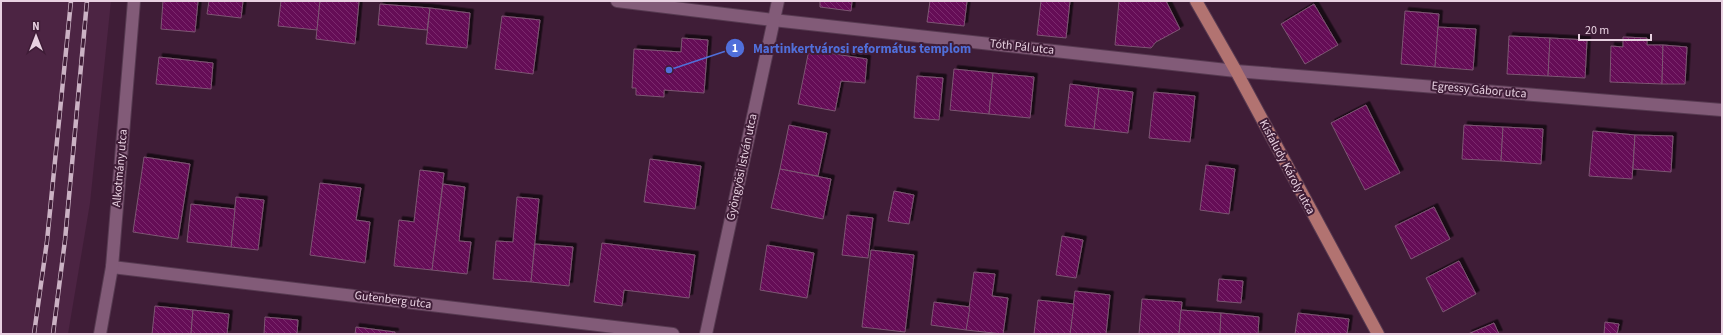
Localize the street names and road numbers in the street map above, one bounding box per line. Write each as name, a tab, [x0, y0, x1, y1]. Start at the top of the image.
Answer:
street label: Tóth Pál utca	[989, 35, 1055, 59]
street label: Egressy Gábor utca	[1431, 77, 1527, 103]
street label: Gyöngyösi István utca	[722, 112, 762, 222]
street label: Kisfaludy Károly utca	[1255, 117, 1319, 217]
street label: Alkotmány utca	[108, 128, 132, 208]
street label: Gutenberg utca	[354, 287, 432, 313]

